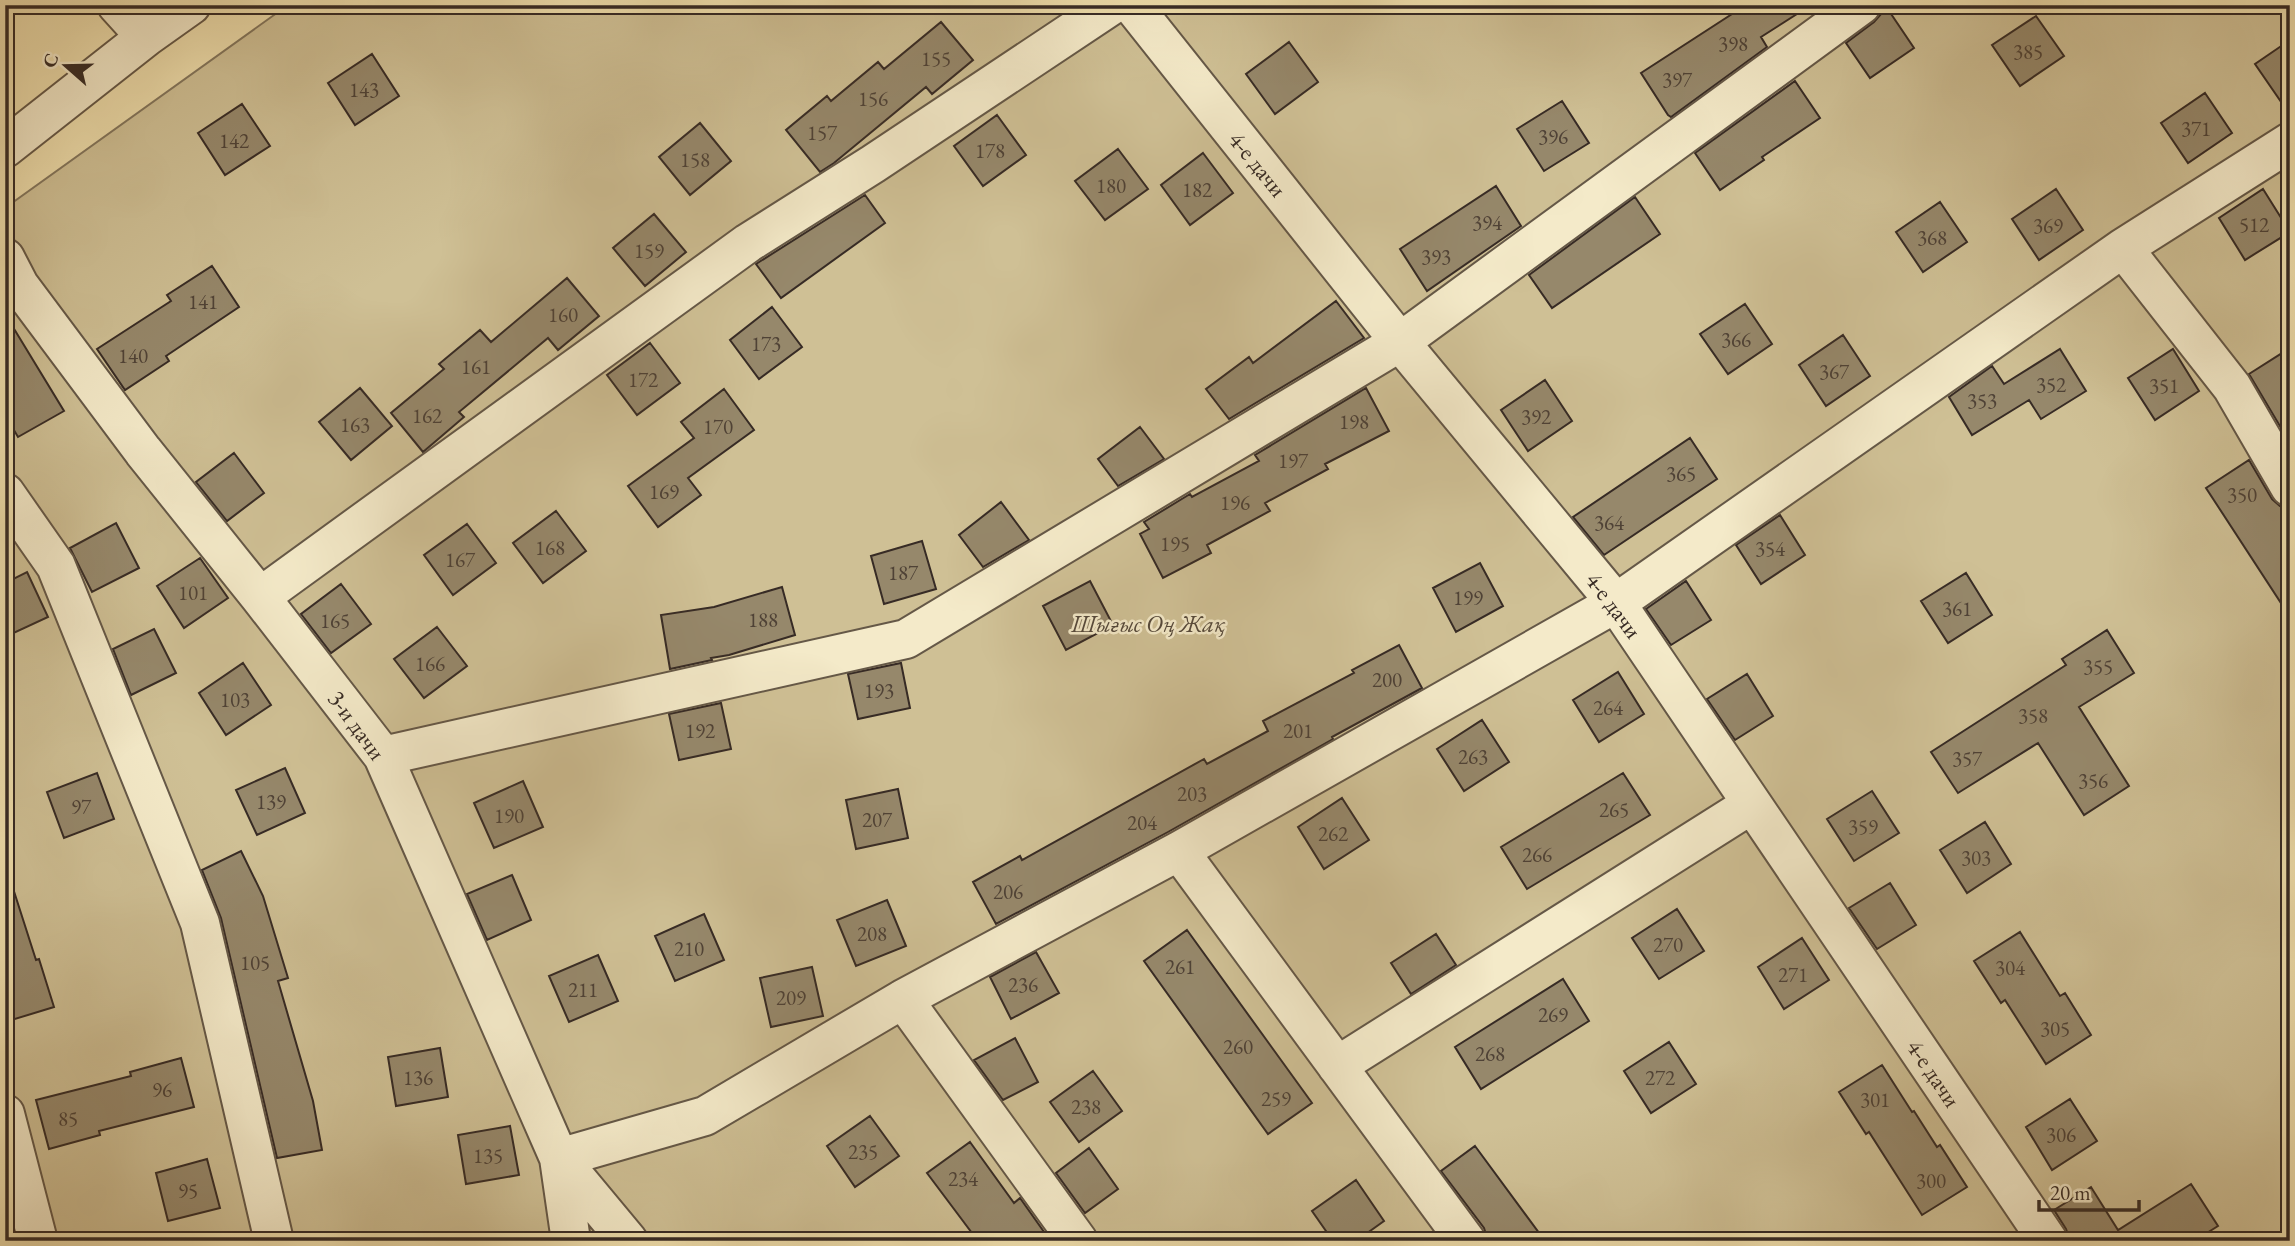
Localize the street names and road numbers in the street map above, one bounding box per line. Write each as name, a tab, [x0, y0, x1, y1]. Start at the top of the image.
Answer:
street label: 4-е дачи	[1222, 125, 1294, 203]
street label: 4-е дачи	[1579, 565, 1649, 645]
street label: 3-и дачи	[321, 684, 393, 766]
street label: 4-е дачи	[1900, 1033, 1968, 1113]

